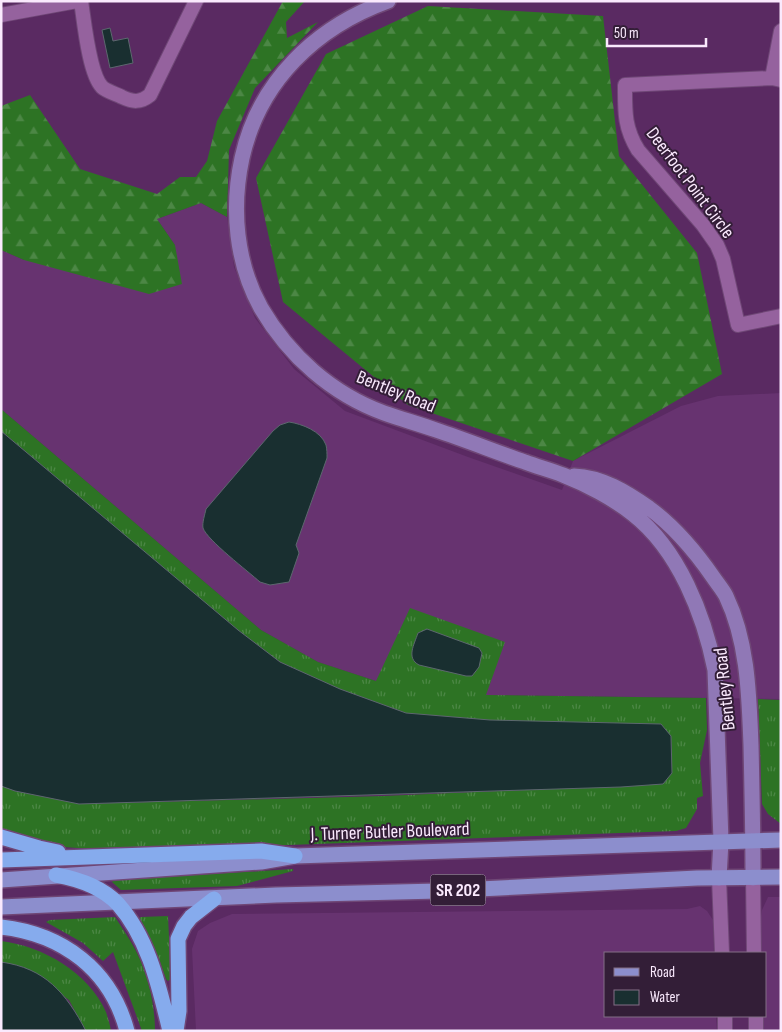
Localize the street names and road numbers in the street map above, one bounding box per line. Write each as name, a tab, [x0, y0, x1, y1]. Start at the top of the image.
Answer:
street label: Deerfoot Point Circle	[641, 123, 739, 243]
street label: Bentley Road	[353, 366, 439, 418]
street label: Bentley Road	[709, 646, 741, 732]
street label: J. Turner Butler Boulevard	[309, 818, 470, 846]
road number: SR 202	[430, 874, 486, 906]

